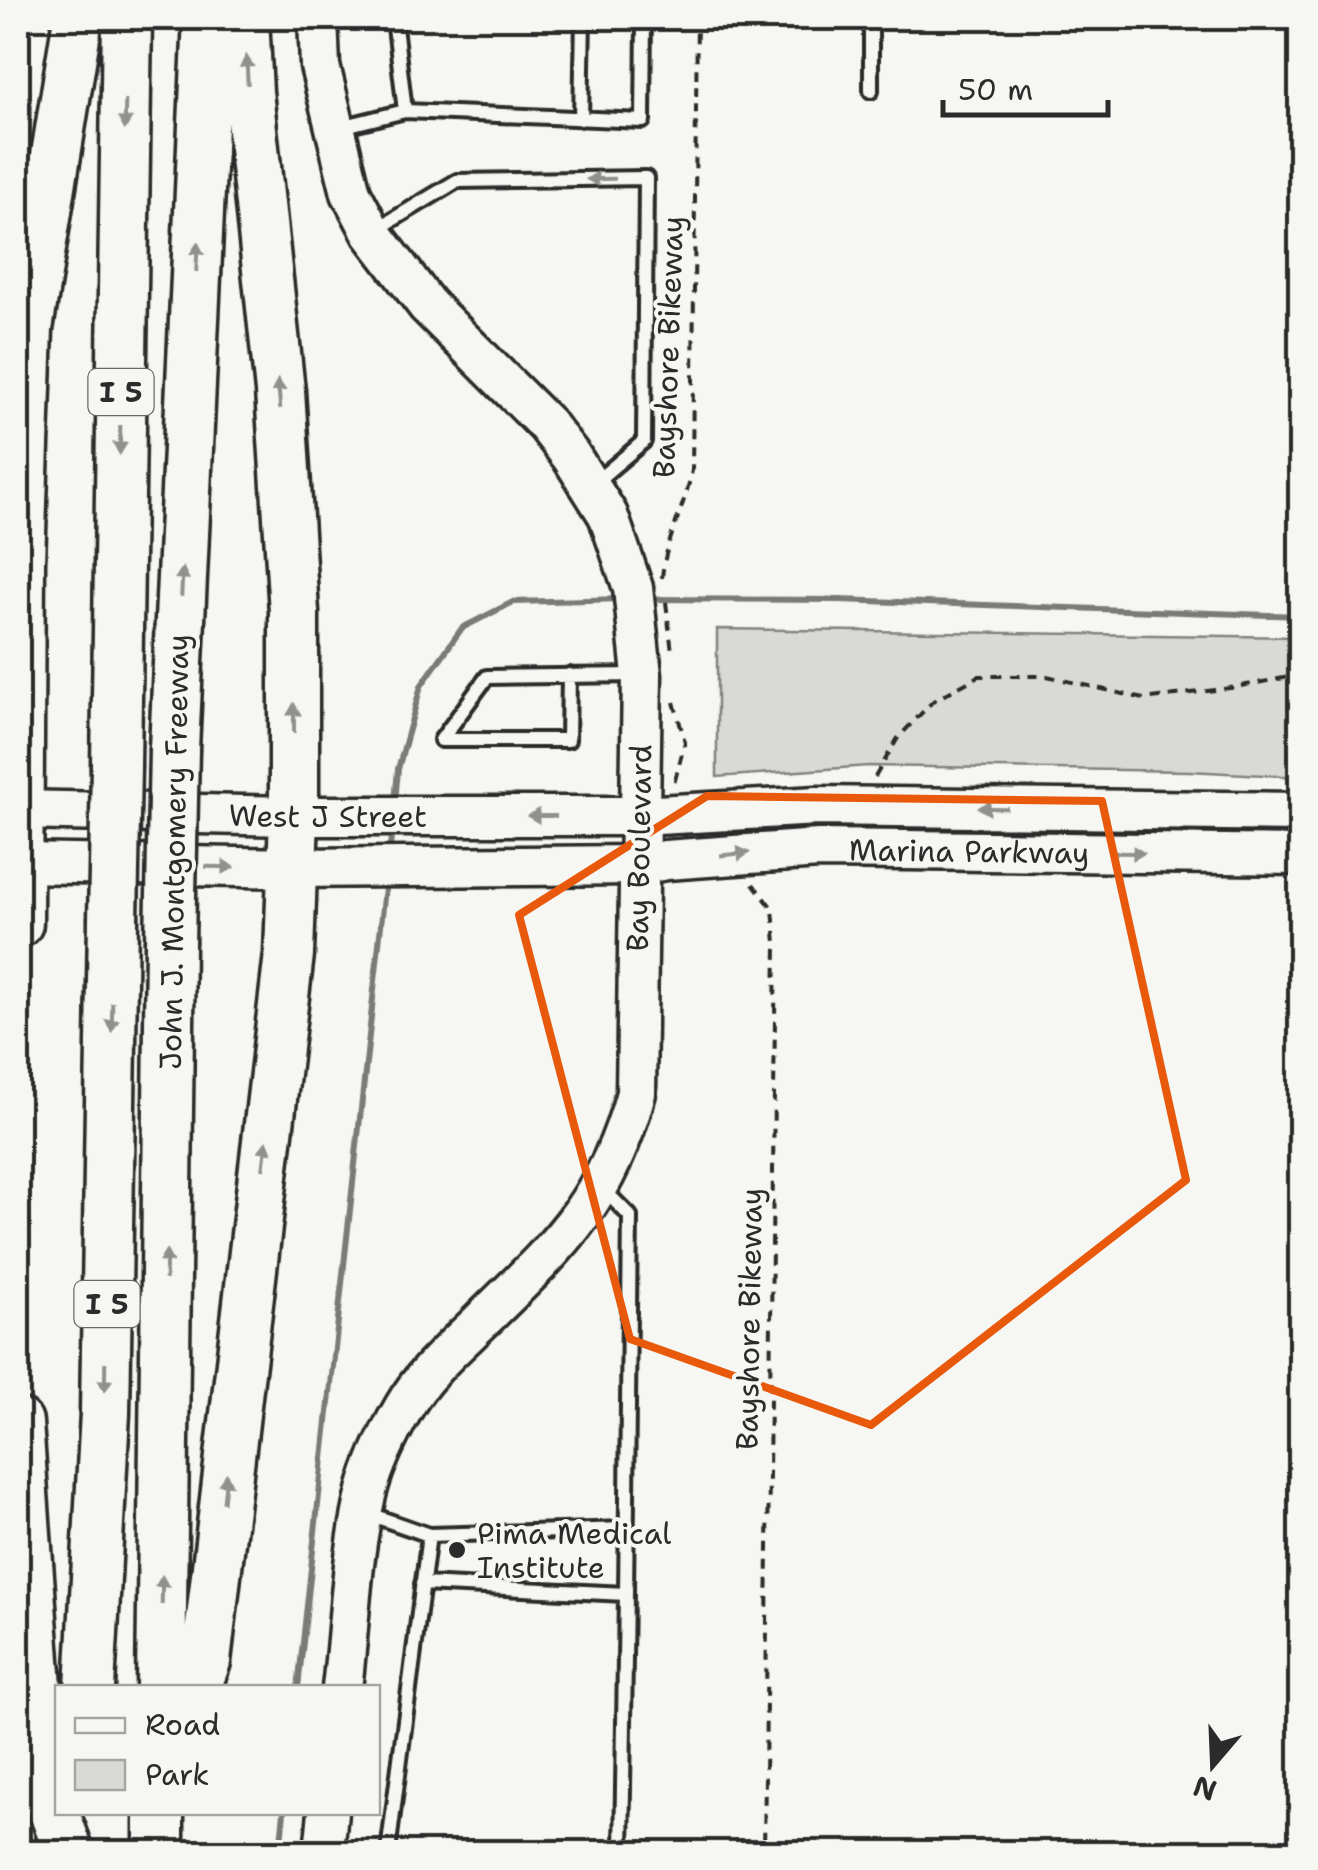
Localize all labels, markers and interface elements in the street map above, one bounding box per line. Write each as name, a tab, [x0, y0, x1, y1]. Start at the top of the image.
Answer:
one-way arrow	[239, 54, 255, 86]
scale bar	[943, 55, 1108, 117]
text: 50 m	[958, 69, 1033, 110]
one-way arrow	[117, 99, 133, 131]
one-way arrow	[584, 171, 616, 187]
street label: Bayshore Bikeway	[643, 215, 693, 479]
one-way arrow	[189, 241, 205, 273]
road number: I 5	[88, 369, 154, 415]
one-way arrow	[271, 377, 287, 409]
one-way arrow	[112, 424, 128, 456]
one-way arrow	[174, 565, 190, 597]
street label: John J. Montgomery Freeway	[150, 634, 198, 1070]
one-way arrow	[286, 702, 302, 734]
street label: Bay Boulevard	[617, 744, 661, 952]
street label: West J Street	[228, 794, 427, 837]
one-way arrow	[977, 800, 1009, 816]
one-way arrow	[525, 808, 557, 824]
street label: Marina Parkway	[849, 829, 1090, 873]
one-way arrow	[1115, 845, 1147, 861]
one-way arrow	[720, 846, 752, 862]
one-way arrow	[204, 859, 236, 875]
one-way arrow	[103, 1002, 119, 1034]
one-way arrow	[257, 1138, 273, 1170]
street label: Bayshore Bikeway	[726, 1188, 772, 1450]
one-way arrow	[158, 1249, 174, 1281]
road number: I 5	[74, 1281, 140, 1327]
one-way arrow	[97, 1362, 113, 1394]
one-way arrow	[217, 1472, 233, 1503]
place label: Pima Medical Institute	[477, 1513, 671, 1588]
marker: Pima Medical Institute	[446, 1539, 468, 1561]
one-way arrow	[154, 1574, 170, 1606]
legend	[55, 1685, 380, 1815]
text: Road	[145, 1704, 220, 1745]
north arrow	[1163, 1715, 1263, 1815]
text: Park	[145, 1754, 209, 1795]
text: N	[1188, 1767, 1222, 1810]

